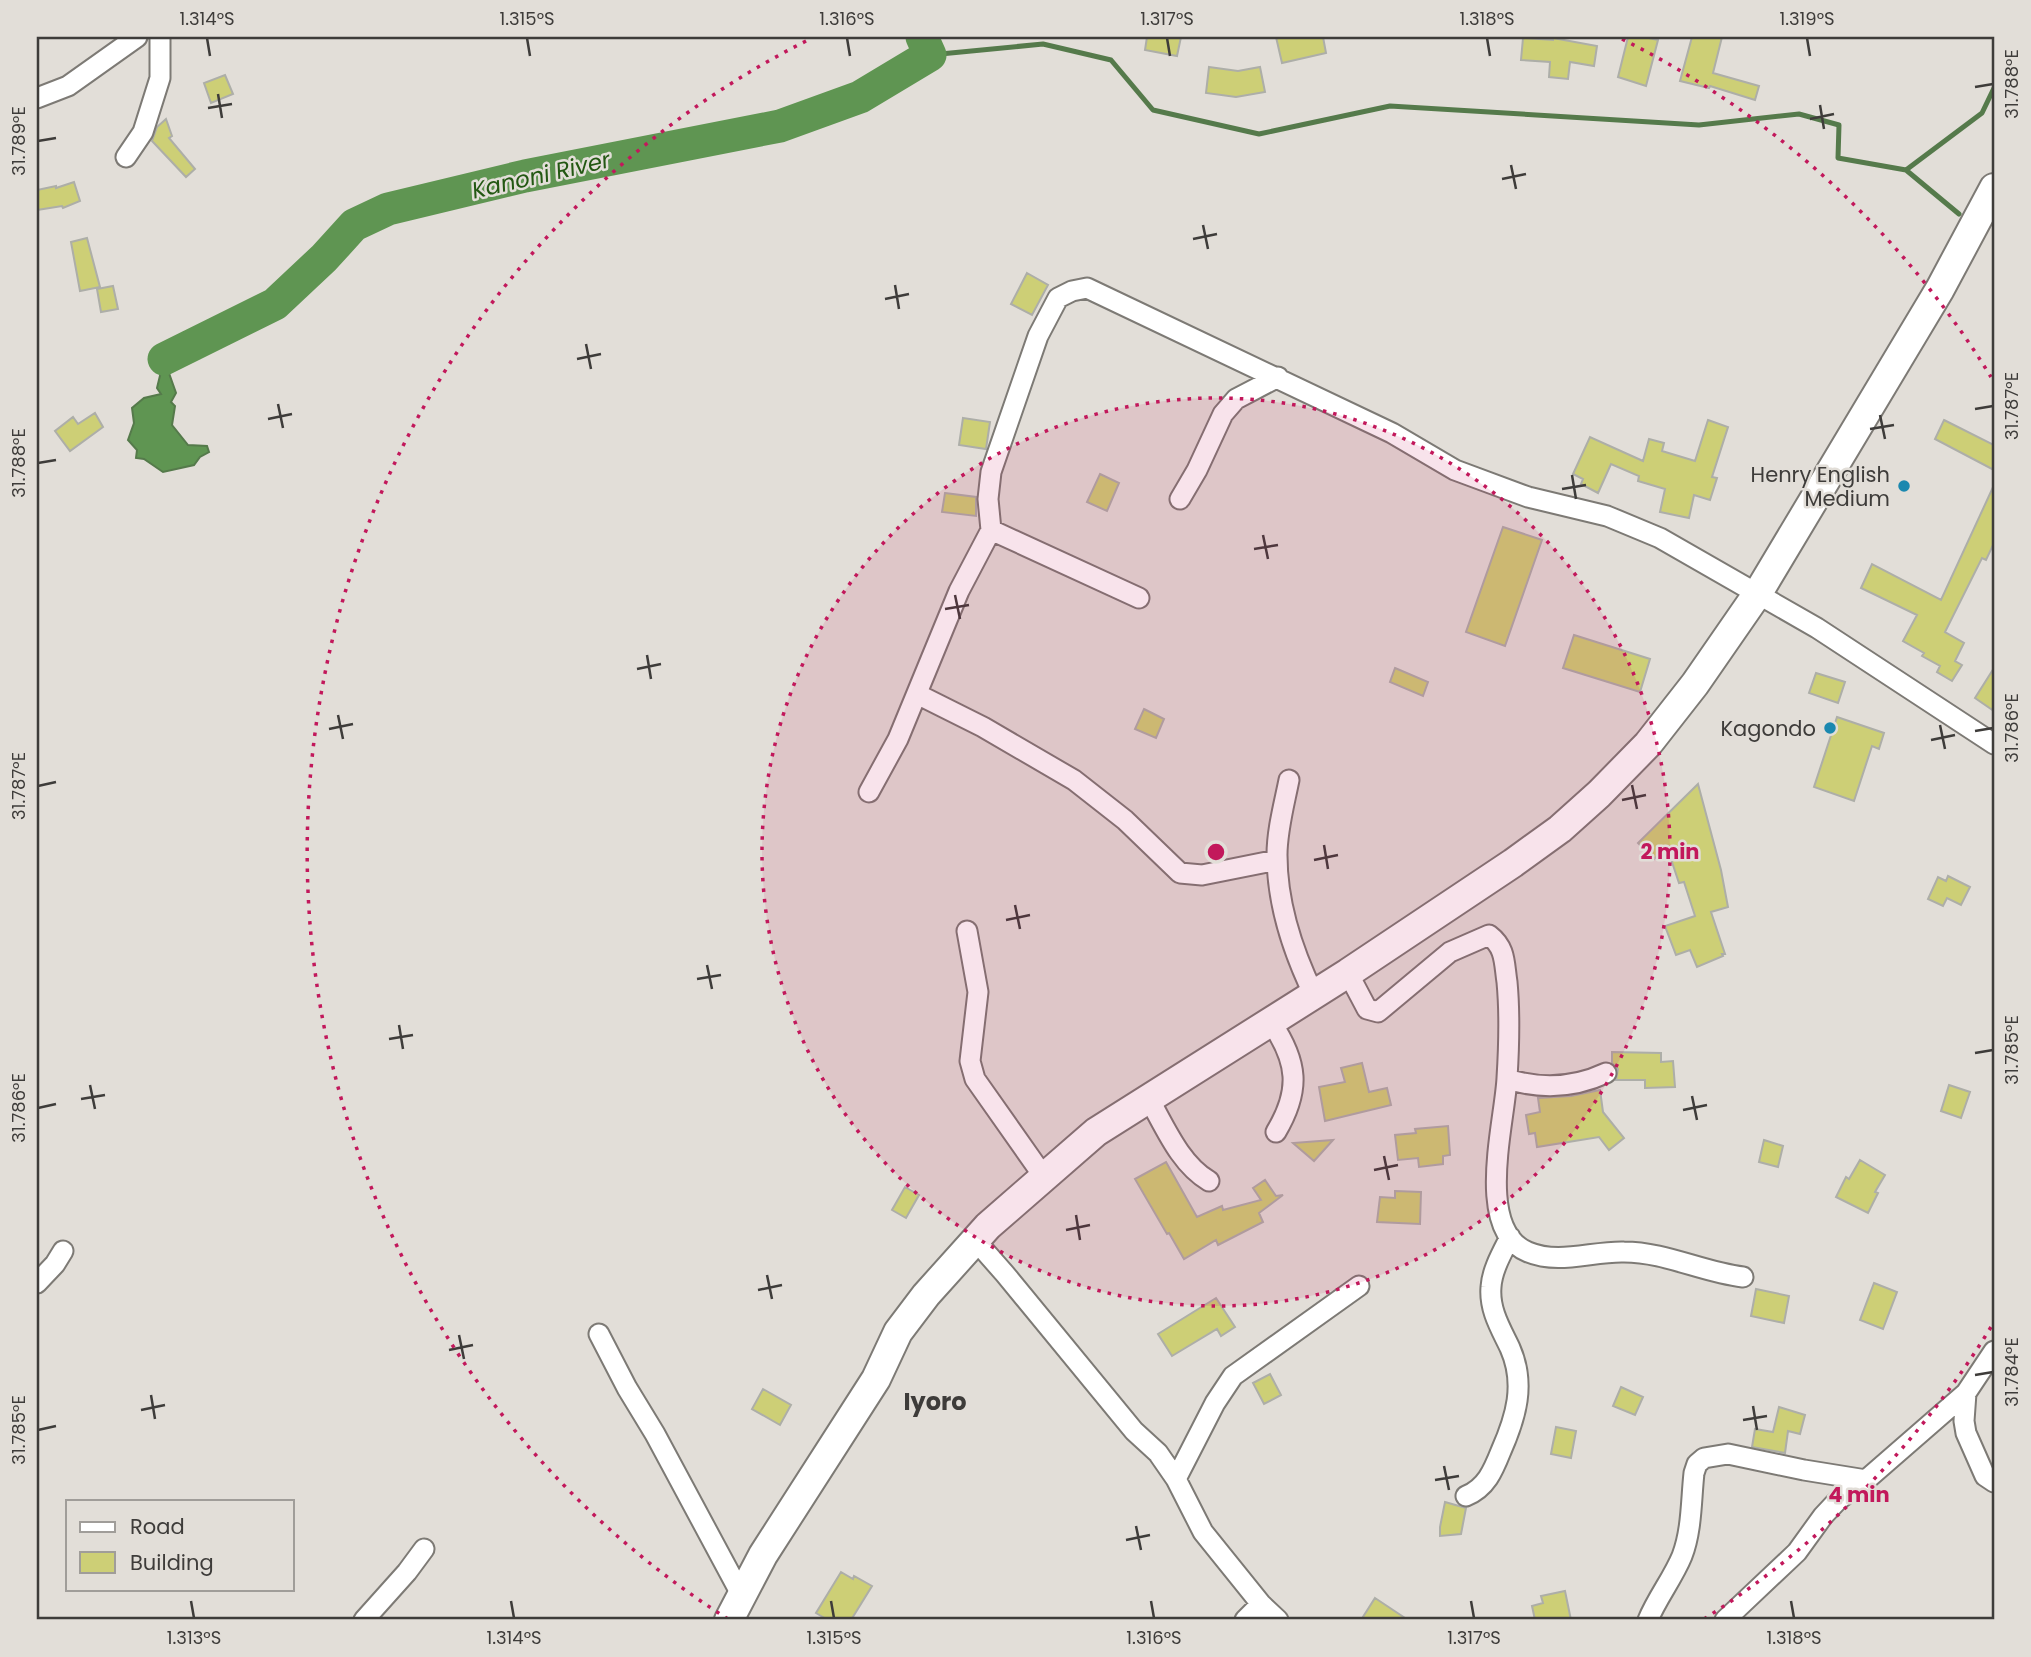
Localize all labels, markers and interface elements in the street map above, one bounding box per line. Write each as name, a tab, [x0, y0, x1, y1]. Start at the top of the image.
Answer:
text: 1.314°S	[179, 6, 235, 31]
text: 1.315°S	[499, 6, 555, 31]
text: 1.316°S	[819, 6, 875, 31]
text: 1.317°S	[1140, 6, 1194, 31]
text: 1.318°S	[1459, 6, 1515, 31]
text: 1.319°S	[1779, 6, 1835, 31]
text: 31.788°E	[1999, 49, 2024, 119]
text: 31.789°E	[6, 106, 31, 176]
water label: Kanoni River	[469, 143, 615, 206]
text: 31.787°E	[1999, 372, 2024, 440]
text: 31.788°E	[6, 428, 31, 498]
place label: Henry English Medium	[1751, 460, 1890, 513]
marker: Henry English Medium	[1896, 478, 1912, 494]
text: 31.786°E	[1999, 693, 2024, 763]
place label: Kagondo	[1721, 714, 1816, 743]
marker: Kagondo	[1822, 720, 1838, 736]
text: 31.787°E	[6, 752, 31, 820]
text: 2 min	[1640, 837, 1700, 866]
centre of rings	[1204, 840, 1228, 864]
text: 31.785°E	[1999, 1015, 2024, 1085]
text: 31.786°E	[6, 1073, 31, 1143]
text: 31.784°E	[1999, 1337, 2024, 1407]
district label: Iyoro	[903, 1385, 967, 1418]
text: 31.785°E	[6, 1395, 31, 1465]
text: 4 min	[1828, 1480, 1890, 1509]
legend	[66, 1500, 294, 1590]
text: Road	[130, 1512, 185, 1541]
text: Building	[130, 1548, 214, 1577]
text: 1.313°S	[167, 1625, 221, 1650]
text: 1.314°S	[486, 1625, 542, 1650]
text: 1.315°S	[806, 1625, 862, 1650]
text: 1.316°S	[1126, 1625, 1182, 1650]
text: 1.317°S	[1447, 1625, 1501, 1650]
text: 1.318°S	[1766, 1625, 1822, 1650]

